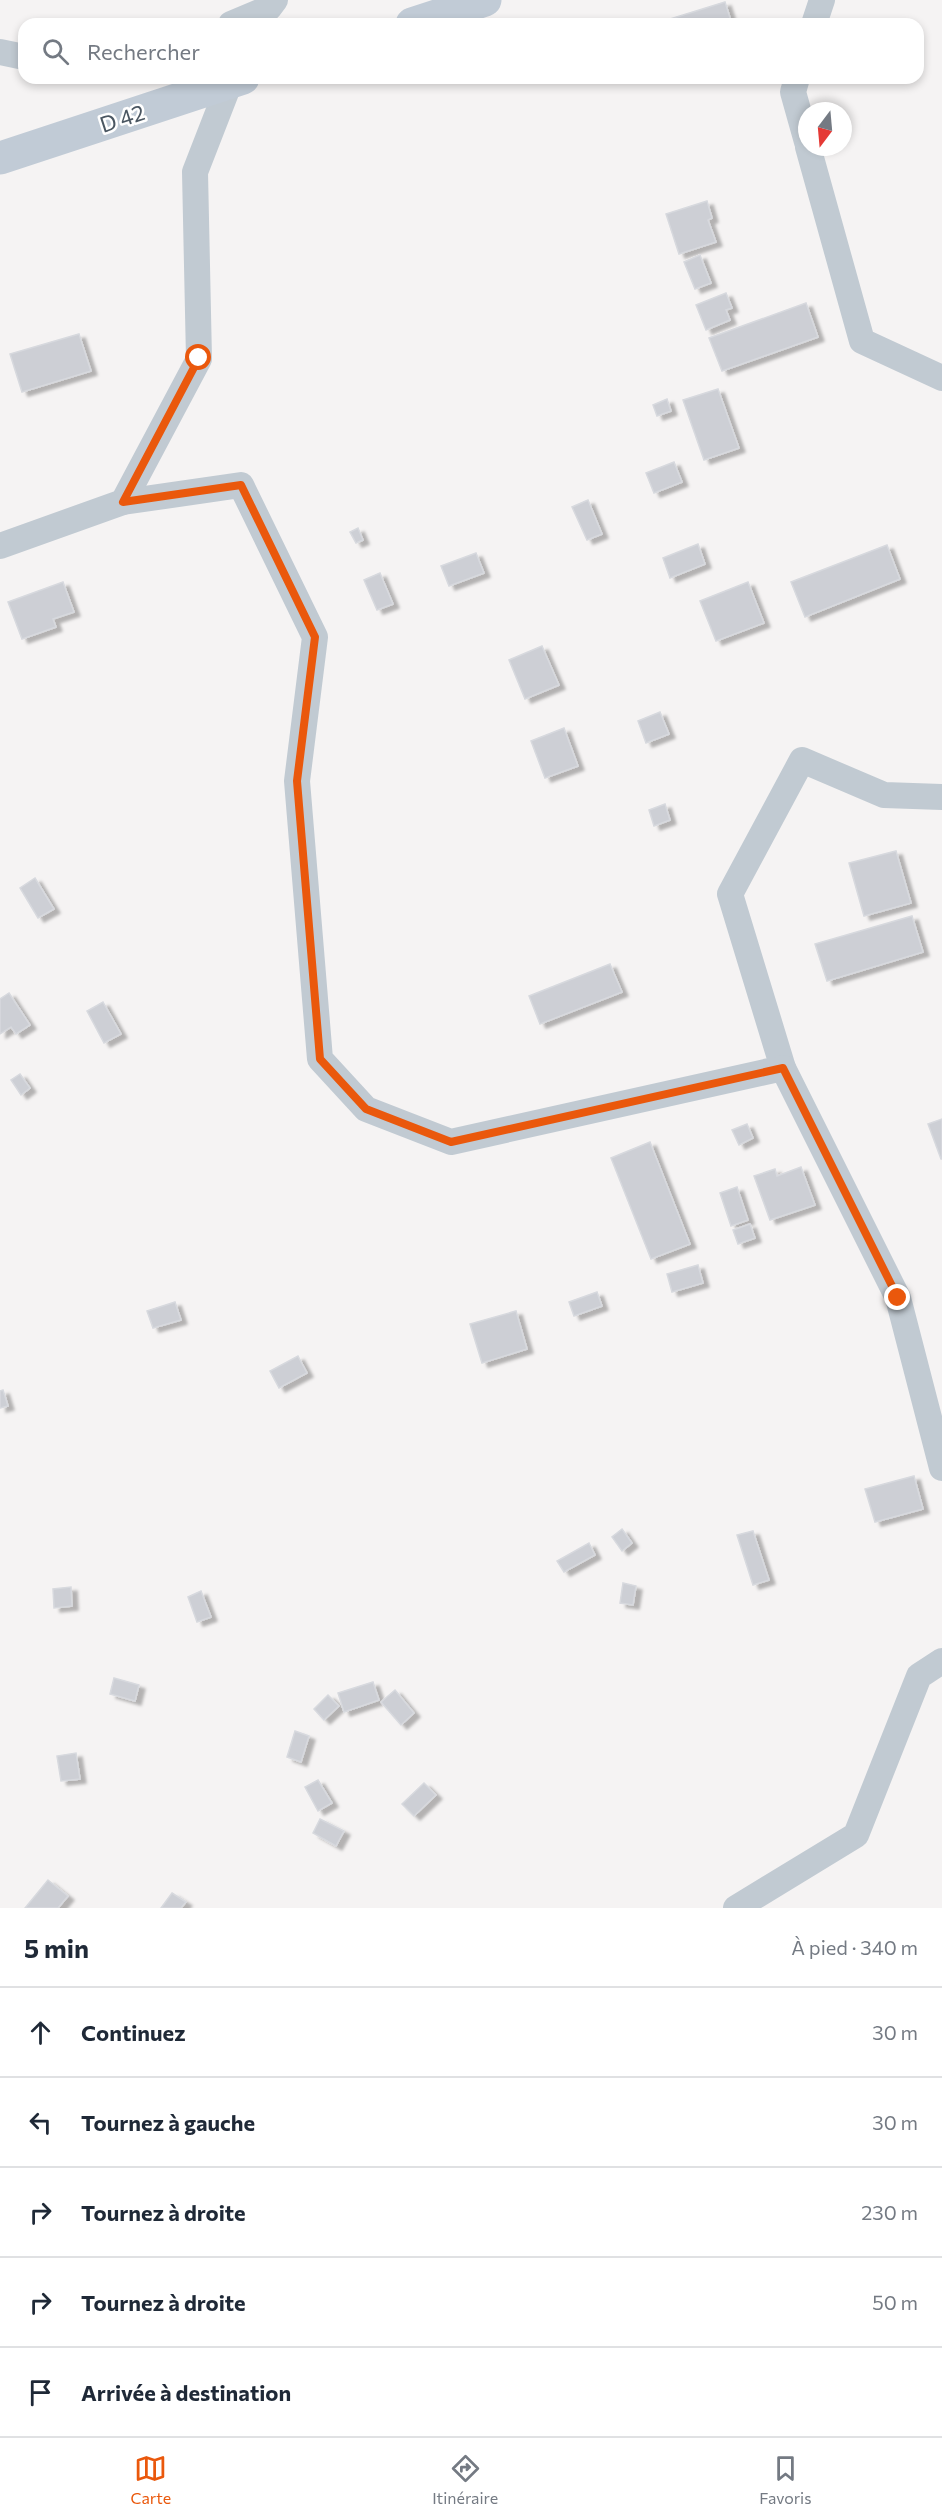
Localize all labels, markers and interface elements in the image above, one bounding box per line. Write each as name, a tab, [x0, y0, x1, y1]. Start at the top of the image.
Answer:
search box	[18, 18, 924, 84]
icon: search	[39, 35, 72, 68]
text: Rechercher	[87, 38, 200, 65]
street label: D 42	[96, 98, 148, 138]
north arrow	[798, 102, 852, 156]
route start	[185, 344, 211, 370]
route end	[884, 1284, 910, 1310]
text: 5 min	[24, 1932, 89, 1963]
text: À pied · 340 m	[791, 1935, 918, 1959]
icon: ahead	[24, 2016, 57, 2049]
text: Continuez	[81, 2019, 186, 2046]
text: 30 m	[872, 2020, 918, 2044]
icon: left	[24, 2106, 57, 2139]
text: Tournez à gauche	[81, 2109, 255, 2136]
text: 30 m	[872, 2110, 918, 2134]
icon: right	[24, 2196, 57, 2229]
text: Tournez à droite	[81, 2199, 246, 2226]
text: 230 m	[861, 2200, 918, 2224]
icon: right	[24, 2286, 57, 2319]
text: Tournez à droite	[81, 2289, 246, 2316]
text: 50 m	[872, 2290, 918, 2314]
icon: arrive	[24, 2376, 57, 2409]
text: Arrivée à destination	[81, 2379, 291, 2406]
tab: Carte	[131, 2452, 171, 2507]
tab: Itinéraire	[432, 2452, 498, 2507]
tab: Favoris	[759, 2452, 811, 2507]

